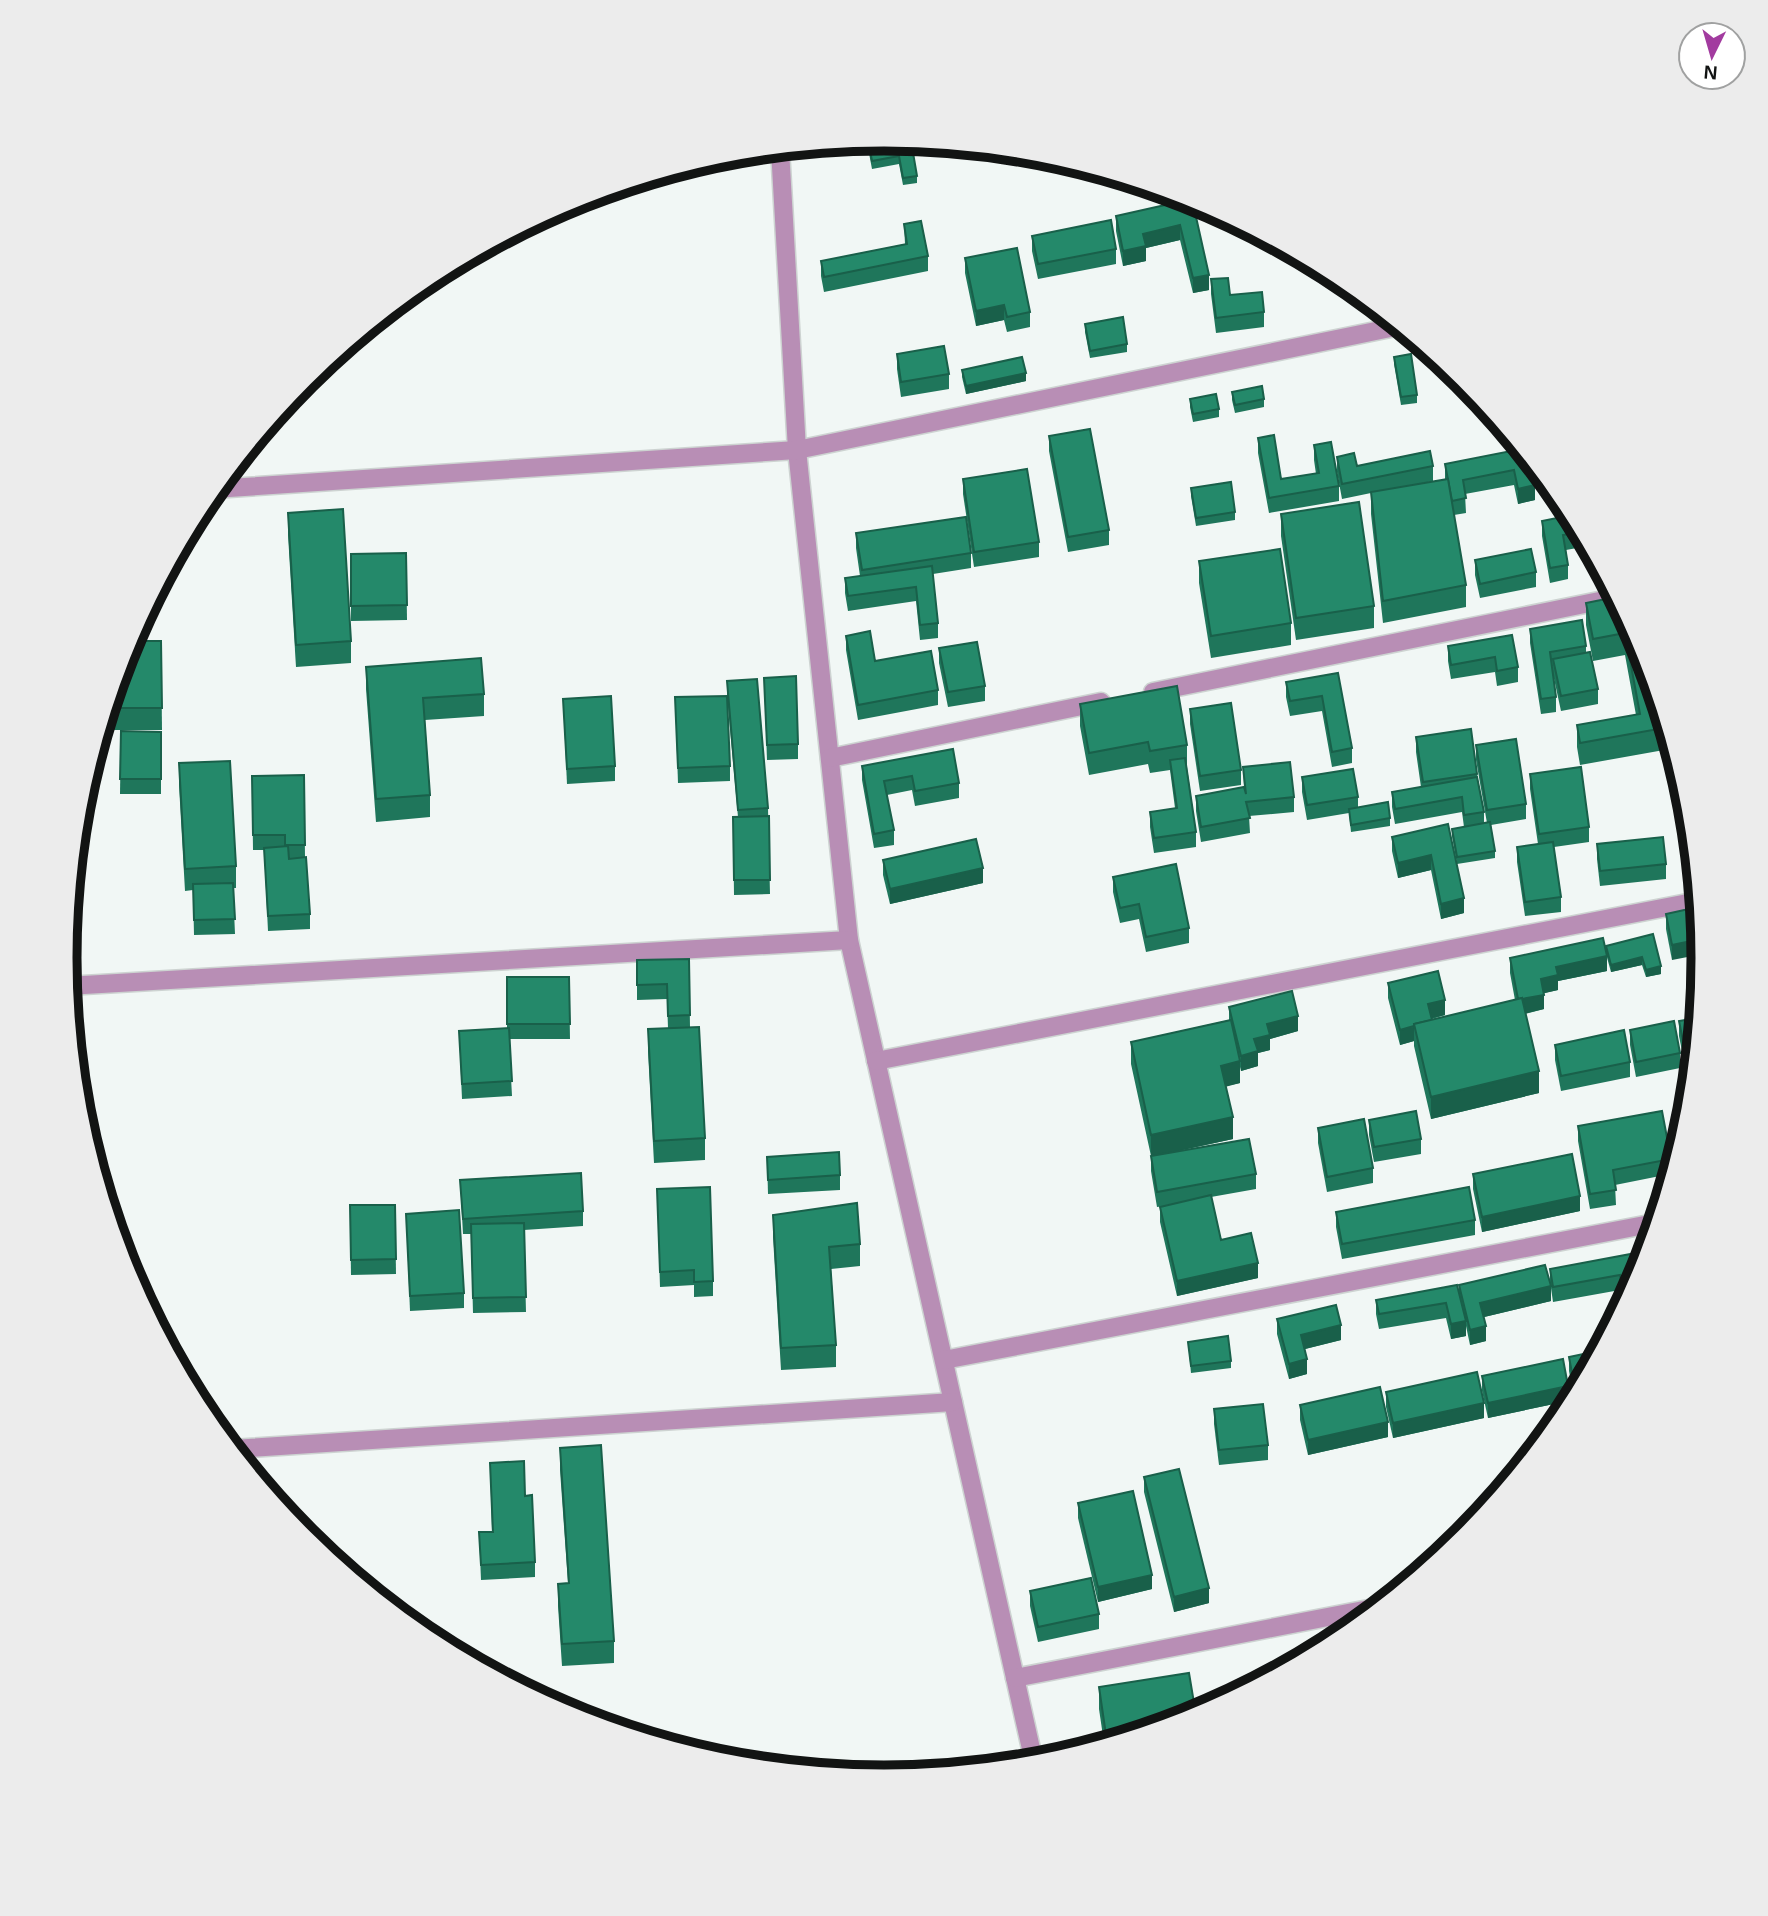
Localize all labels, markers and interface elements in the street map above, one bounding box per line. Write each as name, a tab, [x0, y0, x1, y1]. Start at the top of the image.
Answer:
north arrow	[1677, 21, 1747, 91]
text: N	[1703, 61, 1718, 83]

